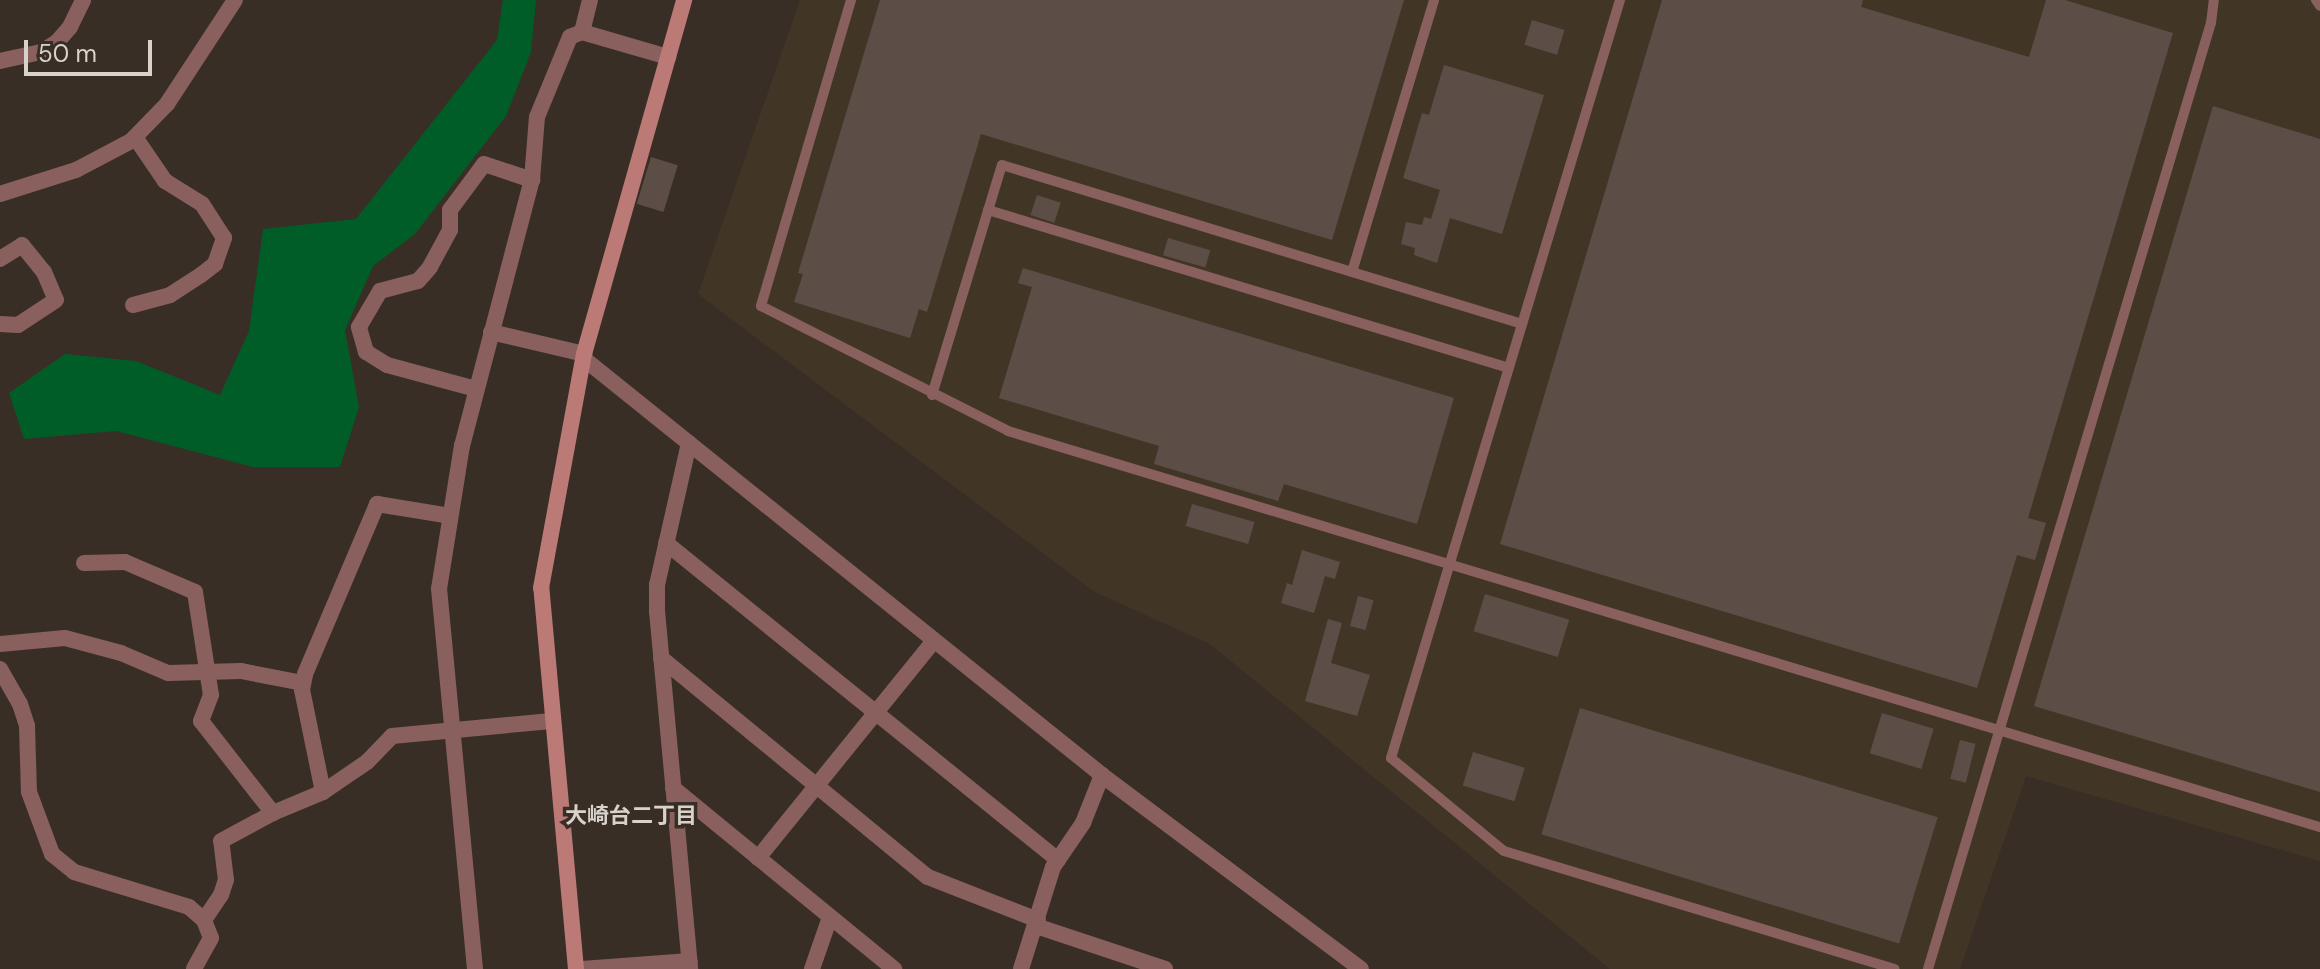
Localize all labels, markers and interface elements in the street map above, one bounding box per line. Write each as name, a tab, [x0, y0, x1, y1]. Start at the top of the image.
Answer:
scale bar	[28, 24, 156, 74]
text: 50 m	[38, 38, 97, 69]
district label: 大崎台二丁目	[565, 803, 697, 829]

